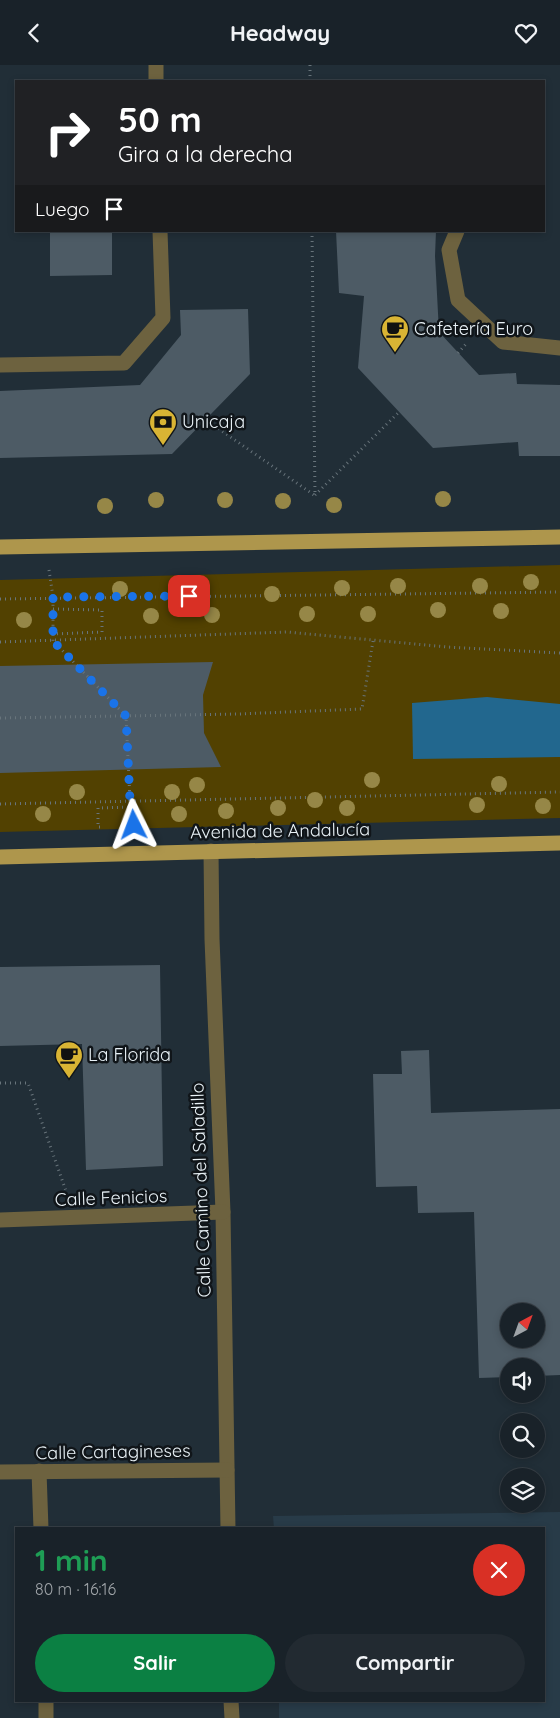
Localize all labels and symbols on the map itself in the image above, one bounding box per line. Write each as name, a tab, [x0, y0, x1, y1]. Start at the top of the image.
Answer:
cafe icon: Cafetería Euro	[380, 314, 410, 353]
place label: Cafetería Euro	[414, 317, 533, 340]
bank icon: Unicaja	[148, 407, 178, 446]
place label: Unicaja	[182, 410, 245, 433]
pin	[168, 575, 210, 617]
position arrow	[107, 798, 159, 850]
street label: Avenida de Andalucía	[190, 817, 370, 844]
cafe icon: La Florida	[54, 1040, 84, 1079]
place label: La Florida	[88, 1043, 171, 1066]
street label: Calle Camino del Saladillo	[185, 1082, 216, 1298]
street label: Calle Fenicios	[54, 1184, 168, 1211]
north arrow	[500, 1303, 545, 1347]
street label: Calle Cartagineses	[35, 1439, 191, 1464]

